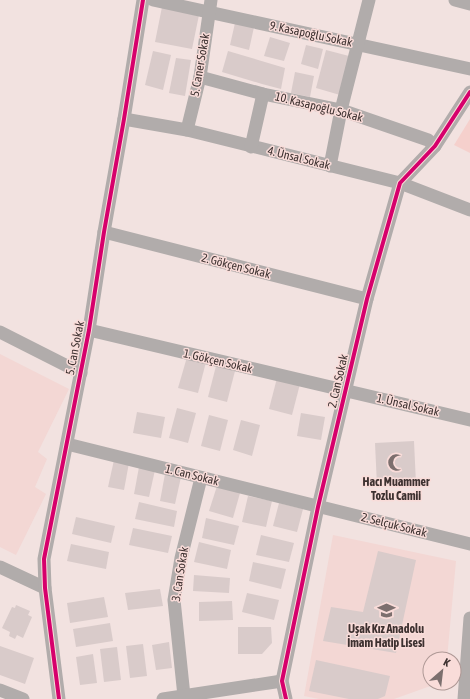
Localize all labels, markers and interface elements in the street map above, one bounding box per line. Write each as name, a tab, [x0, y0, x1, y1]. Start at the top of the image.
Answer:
street label: 9. Kasapoğlu Sokak	[268, 18, 354, 50]
street label: 5. Caner Sokak	[188, 32, 213, 98]
street label: 10. Kasapoğlu Sokak	[274, 89, 365, 125]
street label: 4. Ünsal Sokak	[266, 143, 332, 173]
street label: 2. Gökçen Sokak	[200, 251, 273, 282]
street label: 5. Can Sokak	[63, 319, 87, 376]
street label: 1. Gökçen Sokak	[182, 346, 255, 376]
street label: 2. Can Sokak	[325, 352, 351, 409]
street label: 1. Ünsal Sokak	[375, 391, 441, 419]
mosque icon: Hacı Muammer Tozlu Camii	[386, 453, 406, 473]
street label: 1. Can Sokak	[164, 462, 221, 489]
place label: Hacı Muammer Tozlu Camii	[362, 475, 430, 503]
street label: 2. Selçuk Sokak	[360, 510, 429, 540]
street label: 3. Can Sokak	[169, 545, 191, 602]
school or university icon: Uşak Kız Anadolu İmam Hatip Lisesi	[376, 600, 396, 620]
place label: Uşak Kız Anadolu İmam Hatip Lisesi	[347, 622, 425, 650]
north arrow	[422, 651, 462, 691]
text: K	[441, 656, 452, 669]

